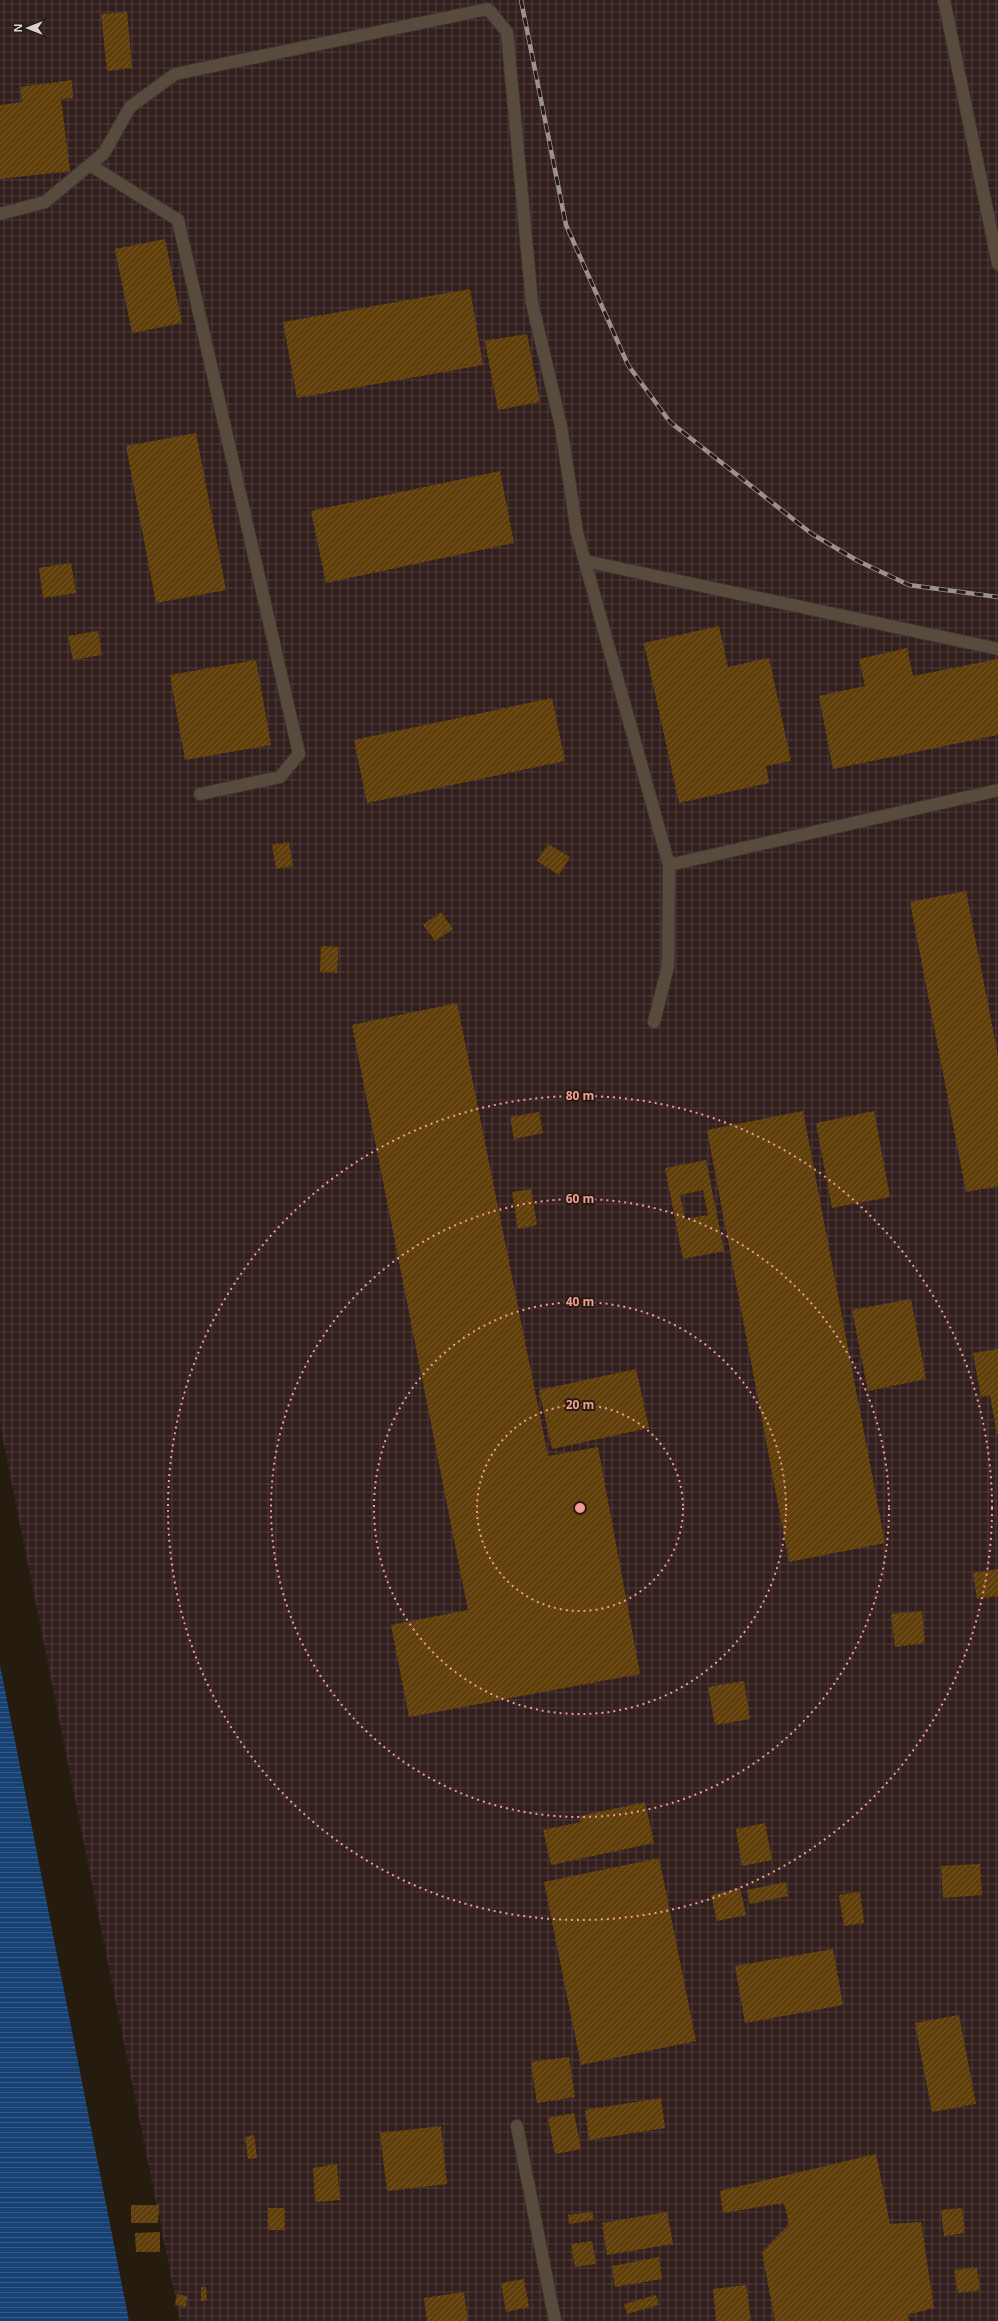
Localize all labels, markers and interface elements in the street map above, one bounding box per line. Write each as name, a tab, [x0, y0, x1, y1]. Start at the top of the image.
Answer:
north arrow	[8, 8, 48, 48]
text: N	[10, 24, 25, 32]
text: 80 m	[566, 1087, 594, 1104]
text: 60 m	[566, 1190, 594, 1207]
text: 40 m	[566, 1293, 594, 1310]
text: 20 m	[566, 1396, 594, 1413]
centre of rings	[573, 1501, 587, 1515]

